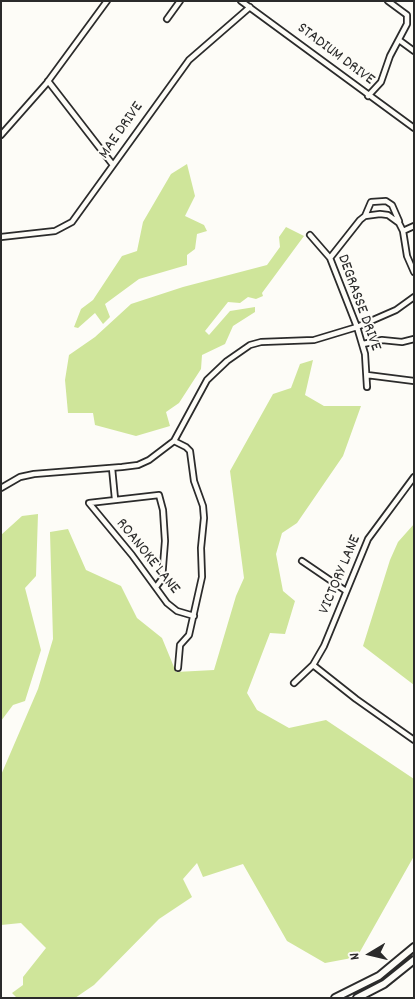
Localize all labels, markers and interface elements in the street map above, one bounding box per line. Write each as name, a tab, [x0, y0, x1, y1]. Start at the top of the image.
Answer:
street label: STADIUM DRIVE	[292, 20, 378, 90]
street label: MAE DRIVE	[95, 99, 149, 163]
street label: DEGRASSE DRIVE	[332, 252, 384, 354]
street label: ROANOKE LANE	[111, 515, 183, 599]
street label: VICTORY LANE	[316, 533, 366, 617]
north arrow	[345, 929, 395, 979]
text: N	[345, 951, 366, 961]

